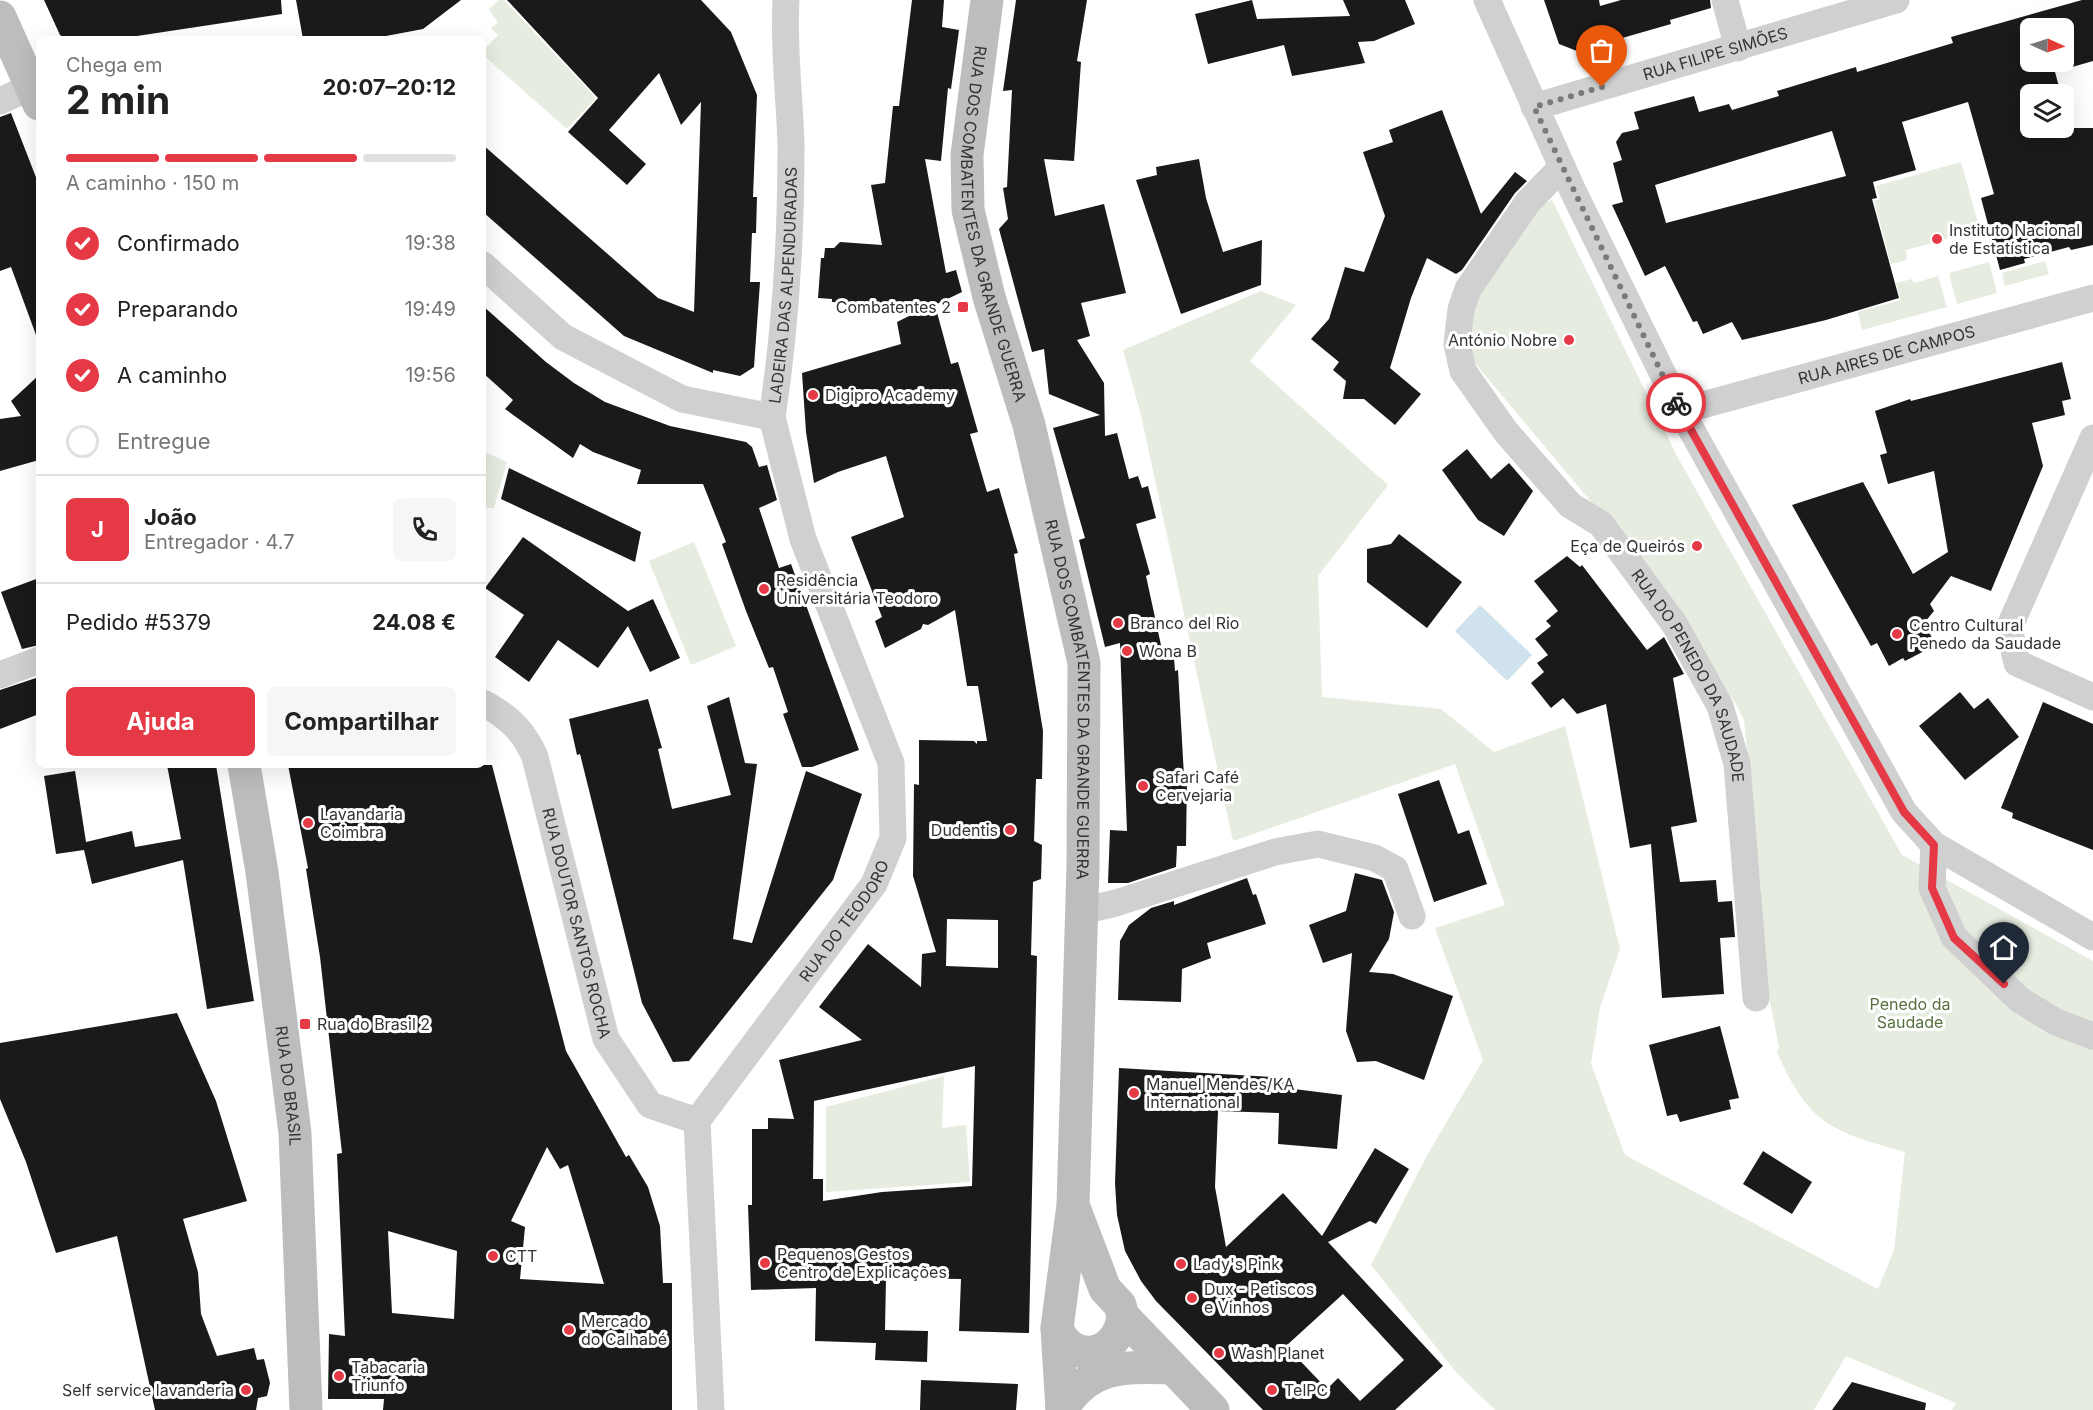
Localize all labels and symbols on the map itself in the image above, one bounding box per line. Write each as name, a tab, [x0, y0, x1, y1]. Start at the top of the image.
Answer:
north arrow	[2020, 18, 2074, 72]
street label: RUA FILIPE SIMÕES	[1640, 23, 1790, 84]
pin	[1576, 25, 1627, 87]
street label: RUA DOS COMBATENTES DA GRANDE GUERRA	[957, 44, 1031, 404]
street label: LADEIRA DAS ALPENDURADAS	[764, 167, 801, 405]
place label: Instituto Nacional de Estatística	[1949, 220, 2080, 258]
marker: Instituto Nacional de Estatística	[1930, 232, 1944, 246]
place label: Combatentes 2	[836, 297, 951, 317]
marker: Combatentes 2	[956, 300, 970, 314]
street label: RUA AIRES DE CAMPOS	[1796, 321, 1977, 388]
place label: António Nobre	[1448, 330, 1557, 350]
marker: António Nobre	[1562, 333, 1576, 347]
courier	[1646, 373, 1706, 433]
place label: Digipro Academy	[825, 385, 955, 405]
marker: Digipro Academy	[806, 388, 820, 402]
street label: RUA DOS COMBATENTES DA GRANDE GUERRA	[1041, 517, 1094, 880]
place label: Eça de Queirós	[1570, 536, 1685, 556]
marker: Eça de Queirós	[1690, 539, 1704, 553]
street label: RUA DO PENEDO DA SAUDADE	[1627, 565, 1748, 783]
place label: Residência Universitária Teodoro	[776, 570, 938, 608]
marker: Residência Universitária Teodoro	[757, 582, 771, 596]
place label: Branco del Rio	[1130, 613, 1239, 633]
place label: Centro Cultural Penedo da Saudade	[1909, 615, 2061, 653]
marker: Branco del Rio	[1111, 616, 1125, 630]
marker: Centro Cultural Penedo da Saudade	[1890, 627, 1904, 641]
place label: Wona B	[1139, 641, 1197, 661]
marker: Wona B	[1120, 644, 1134, 658]
place label: Safari Café Cervejaria	[1155, 767, 1239, 805]
marker: Safari Café Cervejaria	[1136, 779, 1150, 793]
place label: Lavandaria Coimbra	[320, 804, 403, 842]
street label: RUA DOUTOR SANTOS ROCHA	[538, 806, 616, 1041]
marker: Lavandaria Coimbra	[301, 816, 315, 830]
place label: Dudentis	[931, 820, 998, 840]
marker: Dudentis	[1003, 823, 1017, 837]
street label: RUA DO TEODORO	[795, 857, 893, 986]
pin	[1978, 922, 2029, 984]
park label: Penedo da Saudade	[1870, 994, 1950, 1032]
place label: Rua do Brasil 2	[317, 1014, 430, 1034]
marker: Rua do Brasil 2	[298, 1017, 312, 1031]
street label: RUA DO BRASIL	[272, 1024, 306, 1146]
place label: Manuel Mendes/KA International	[1146, 1074, 1294, 1112]
marker: Manuel Mendes/KA International	[1127, 1086, 1141, 1100]
place label: Pequenos Gestos Centro de Explicações	[777, 1244, 947, 1282]
place label: CTT	[505, 1246, 537, 1266]
marker: CTT	[486, 1249, 500, 1263]
place label: Lady's Pink	[1193, 1254, 1280, 1274]
marker: Pequenos Gestos Centro de Explicações	[758, 1256, 772, 1270]
marker: Lady's Pink	[1174, 1257, 1188, 1271]
place label: Dux - Petiscos e Vinhos	[1204, 1279, 1314, 1317]
marker: Dux - Petiscos e Vinhos	[1185, 1291, 1199, 1305]
place label: Mercado do Calhabé	[581, 1311, 667, 1349]
marker: Mercado do Calhabé	[562, 1323, 576, 1337]
place label: Wash Planet	[1231, 1343, 1324, 1363]
marker: Wash Planet	[1212, 1346, 1226, 1360]
place label: Tabacaria Triunfo	[351, 1357, 426, 1395]
marker: Tabacaria Triunfo	[332, 1369, 346, 1383]
place label: Self service lavanderia	[62, 1380, 234, 1400]
place label: TelPC	[1284, 1380, 1328, 1400]
marker: Self service lavanderia	[239, 1383, 253, 1397]
marker: TelPC	[1265, 1383, 1279, 1397]

